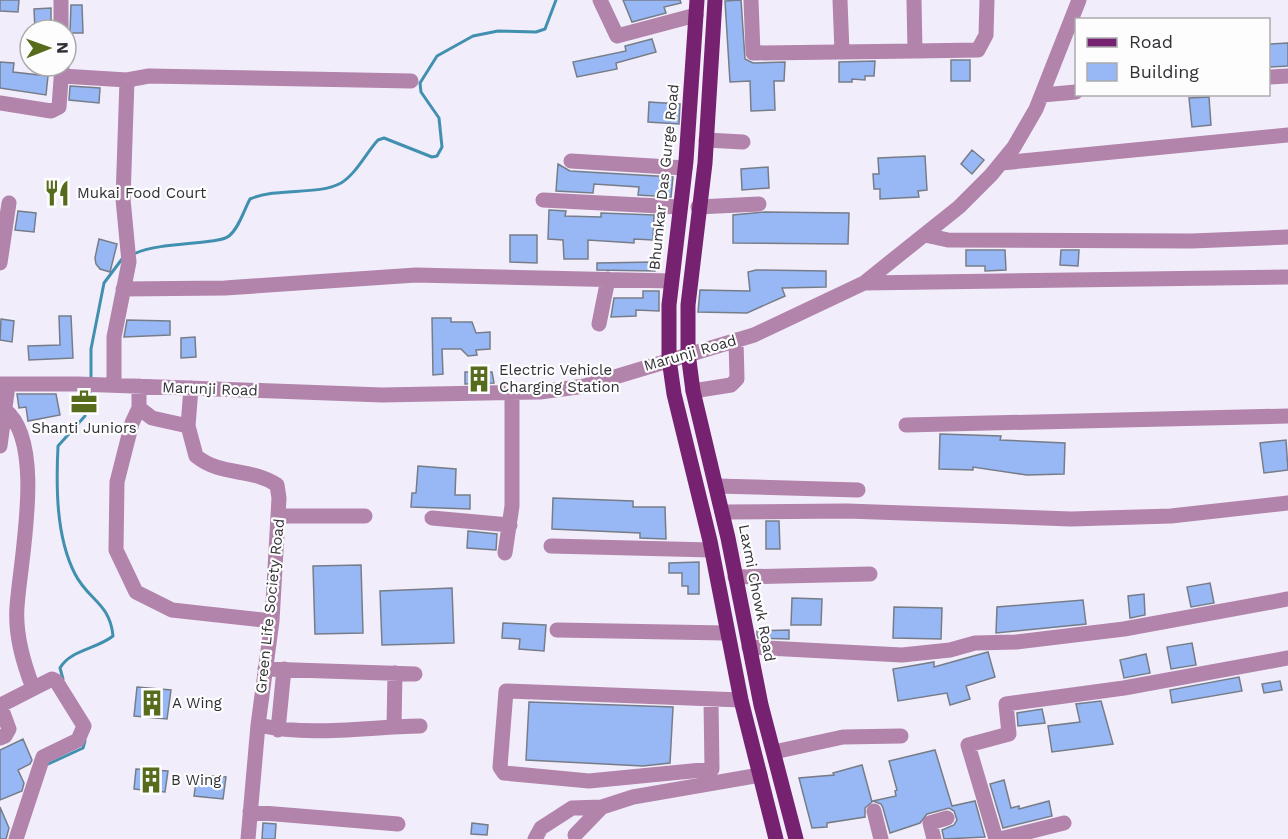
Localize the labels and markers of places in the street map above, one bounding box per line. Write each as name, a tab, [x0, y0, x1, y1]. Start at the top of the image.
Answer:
restaurant icon: Mukai Food Court	[42, 178, 72, 208]
place label: Mukai Food Court	[77, 184, 207, 202]
place label: Electric Vehicle Charging Station	[499, 361, 620, 396]
building icon: Electric Vehicle Charging Station	[464, 364, 494, 394]
office icon: Shanti Juniors	[69, 387, 99, 417]
place label: Shanti Juniors	[31, 419, 137, 437]
building icon: A Wing	[137, 688, 167, 718]
place label: A Wing	[172, 694, 222, 712]
building icon: B Wing	[136, 765, 166, 795]
place label: B Wing	[171, 771, 221, 789]

